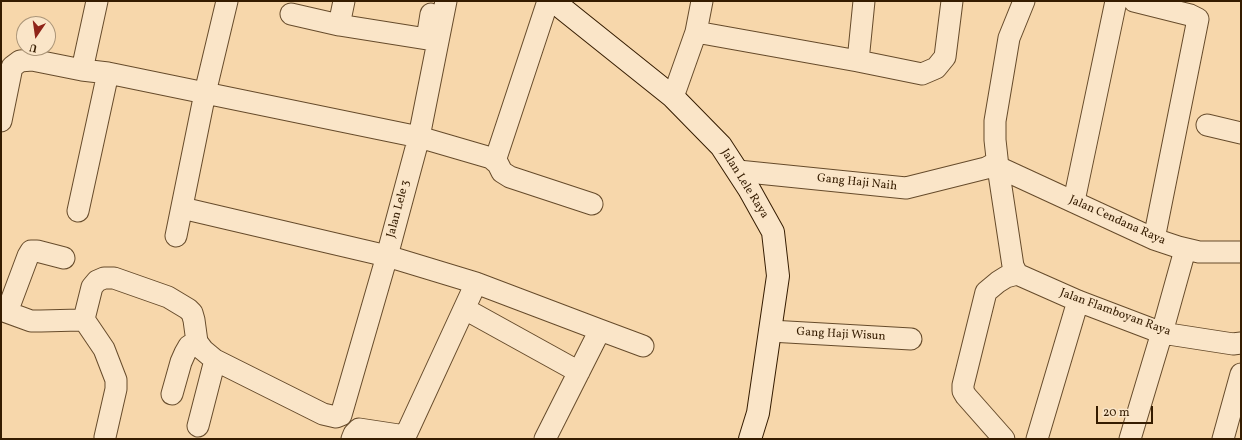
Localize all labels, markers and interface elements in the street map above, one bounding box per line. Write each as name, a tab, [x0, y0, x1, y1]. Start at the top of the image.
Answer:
north arrow	[16, 16, 56, 56]
text: U	[28, 39, 39, 55]
street label: Jalan Lele Raya	[717, 147, 771, 221]
street label: Gang Haji Naih	[816, 172, 898, 194]
street label: Jalan Lele 3	[384, 179, 414, 239]
street label: Jalan Cendana Raya	[1066, 193, 1168, 249]
street label: Jalan Flamboyan Raya	[1058, 286, 1172, 340]
street label: Gang Haji Wisun	[796, 325, 886, 345]
scale bar	[1098, 398, 1155, 424]
text: 20 m	[1103, 405, 1130, 421]

